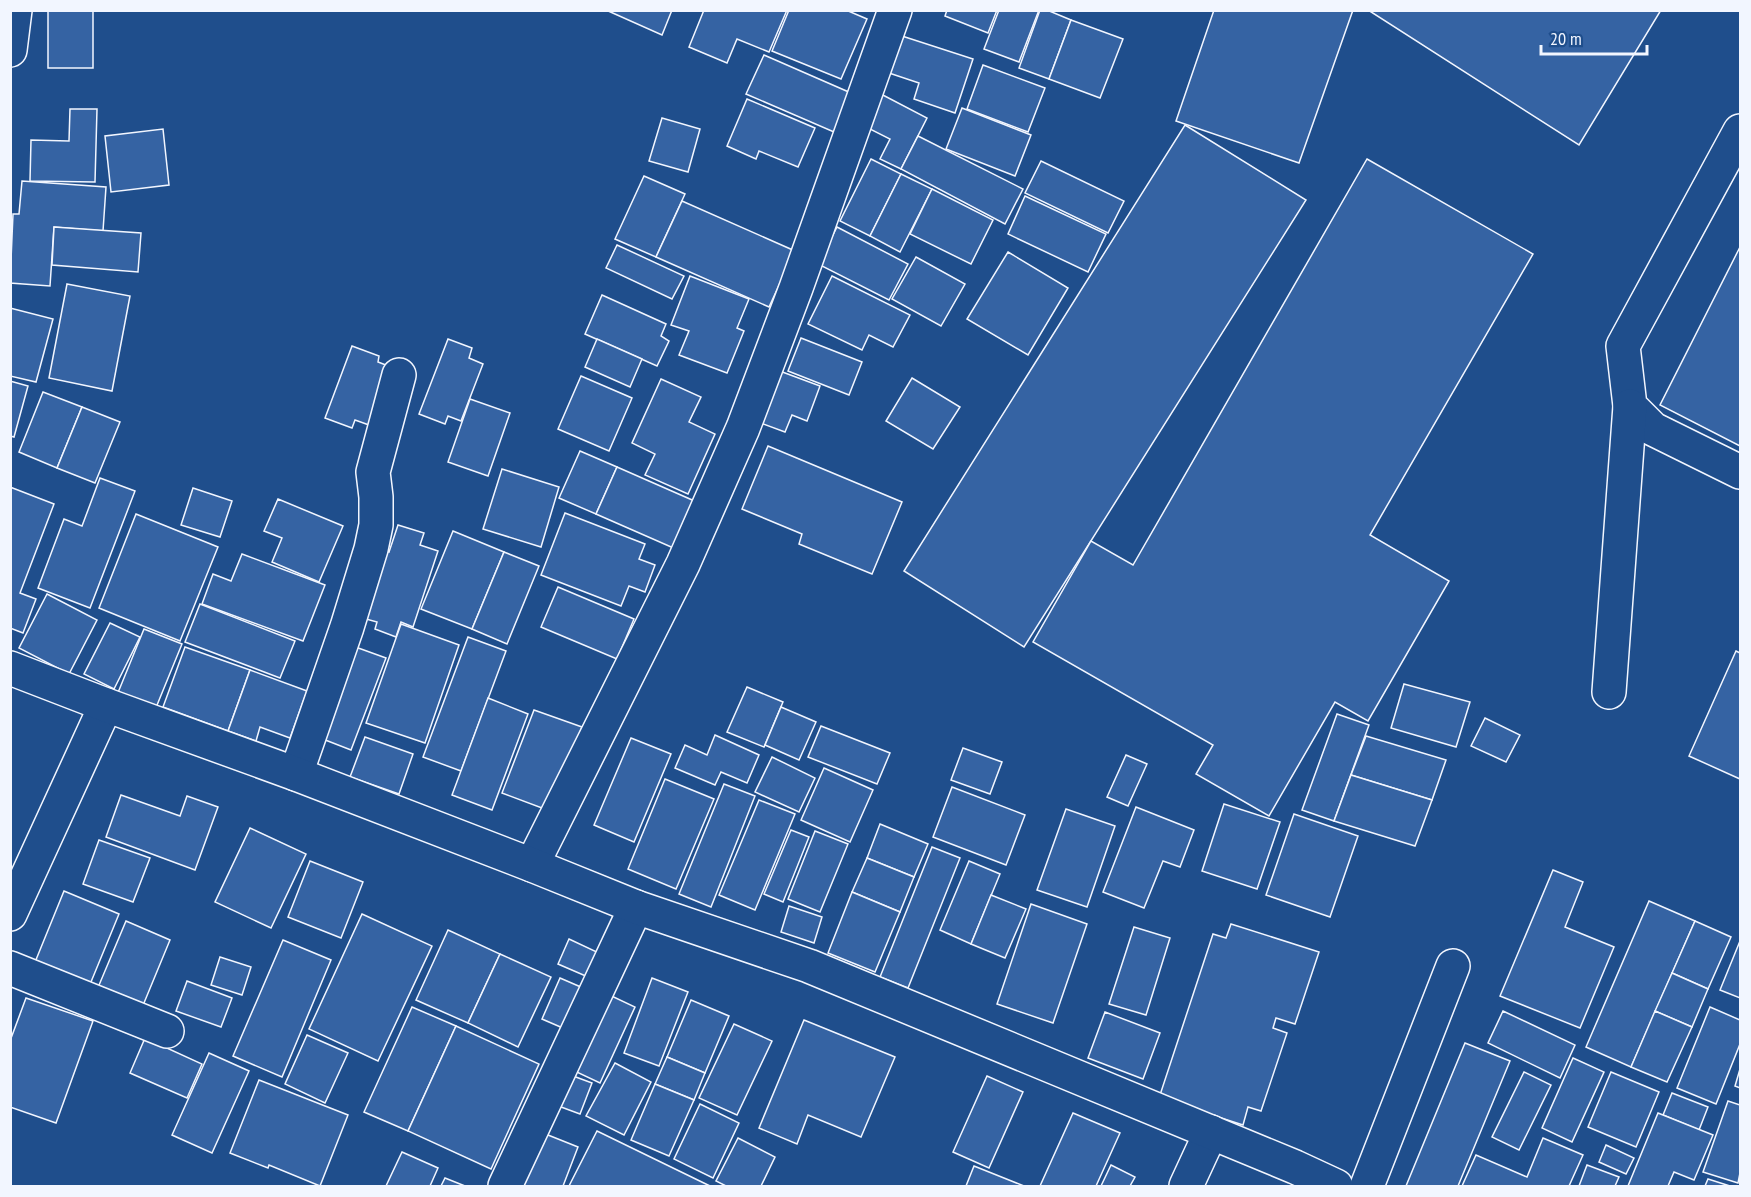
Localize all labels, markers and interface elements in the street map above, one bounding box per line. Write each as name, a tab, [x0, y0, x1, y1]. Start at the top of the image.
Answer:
scale bar	[1541, 18, 1648, 56]
text: 20 m	[1550, 27, 1582, 50]

